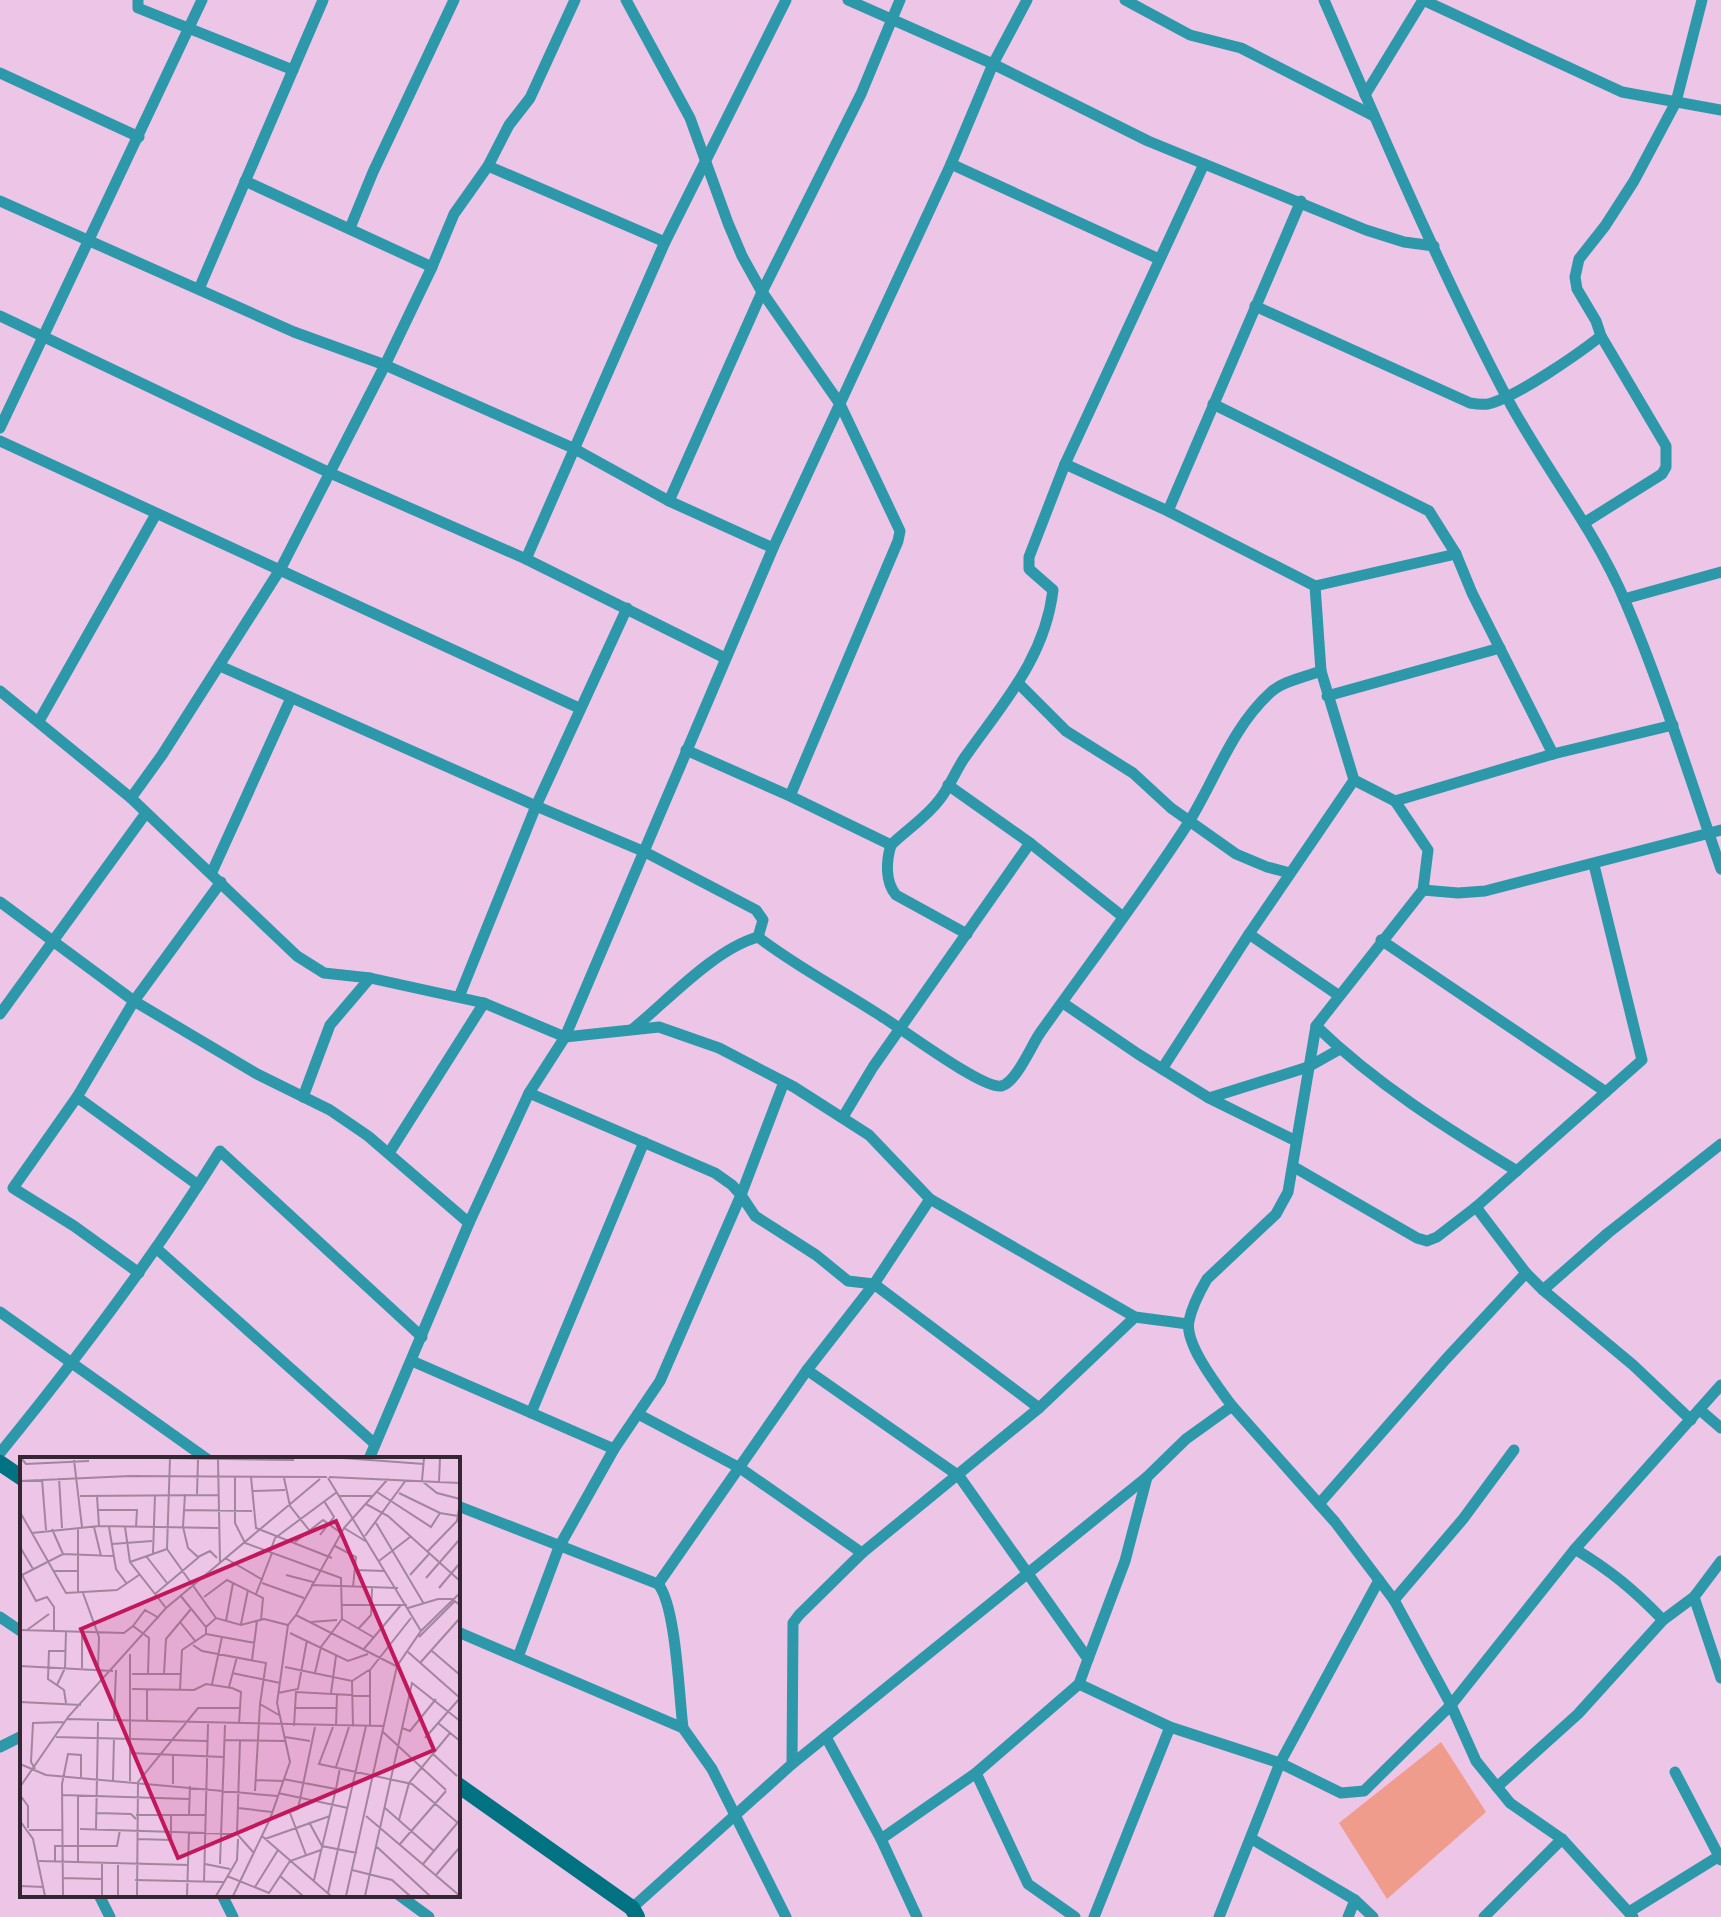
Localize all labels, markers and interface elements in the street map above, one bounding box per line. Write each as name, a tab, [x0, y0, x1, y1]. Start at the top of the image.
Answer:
inset map	[20, 1457, 460, 1897]

